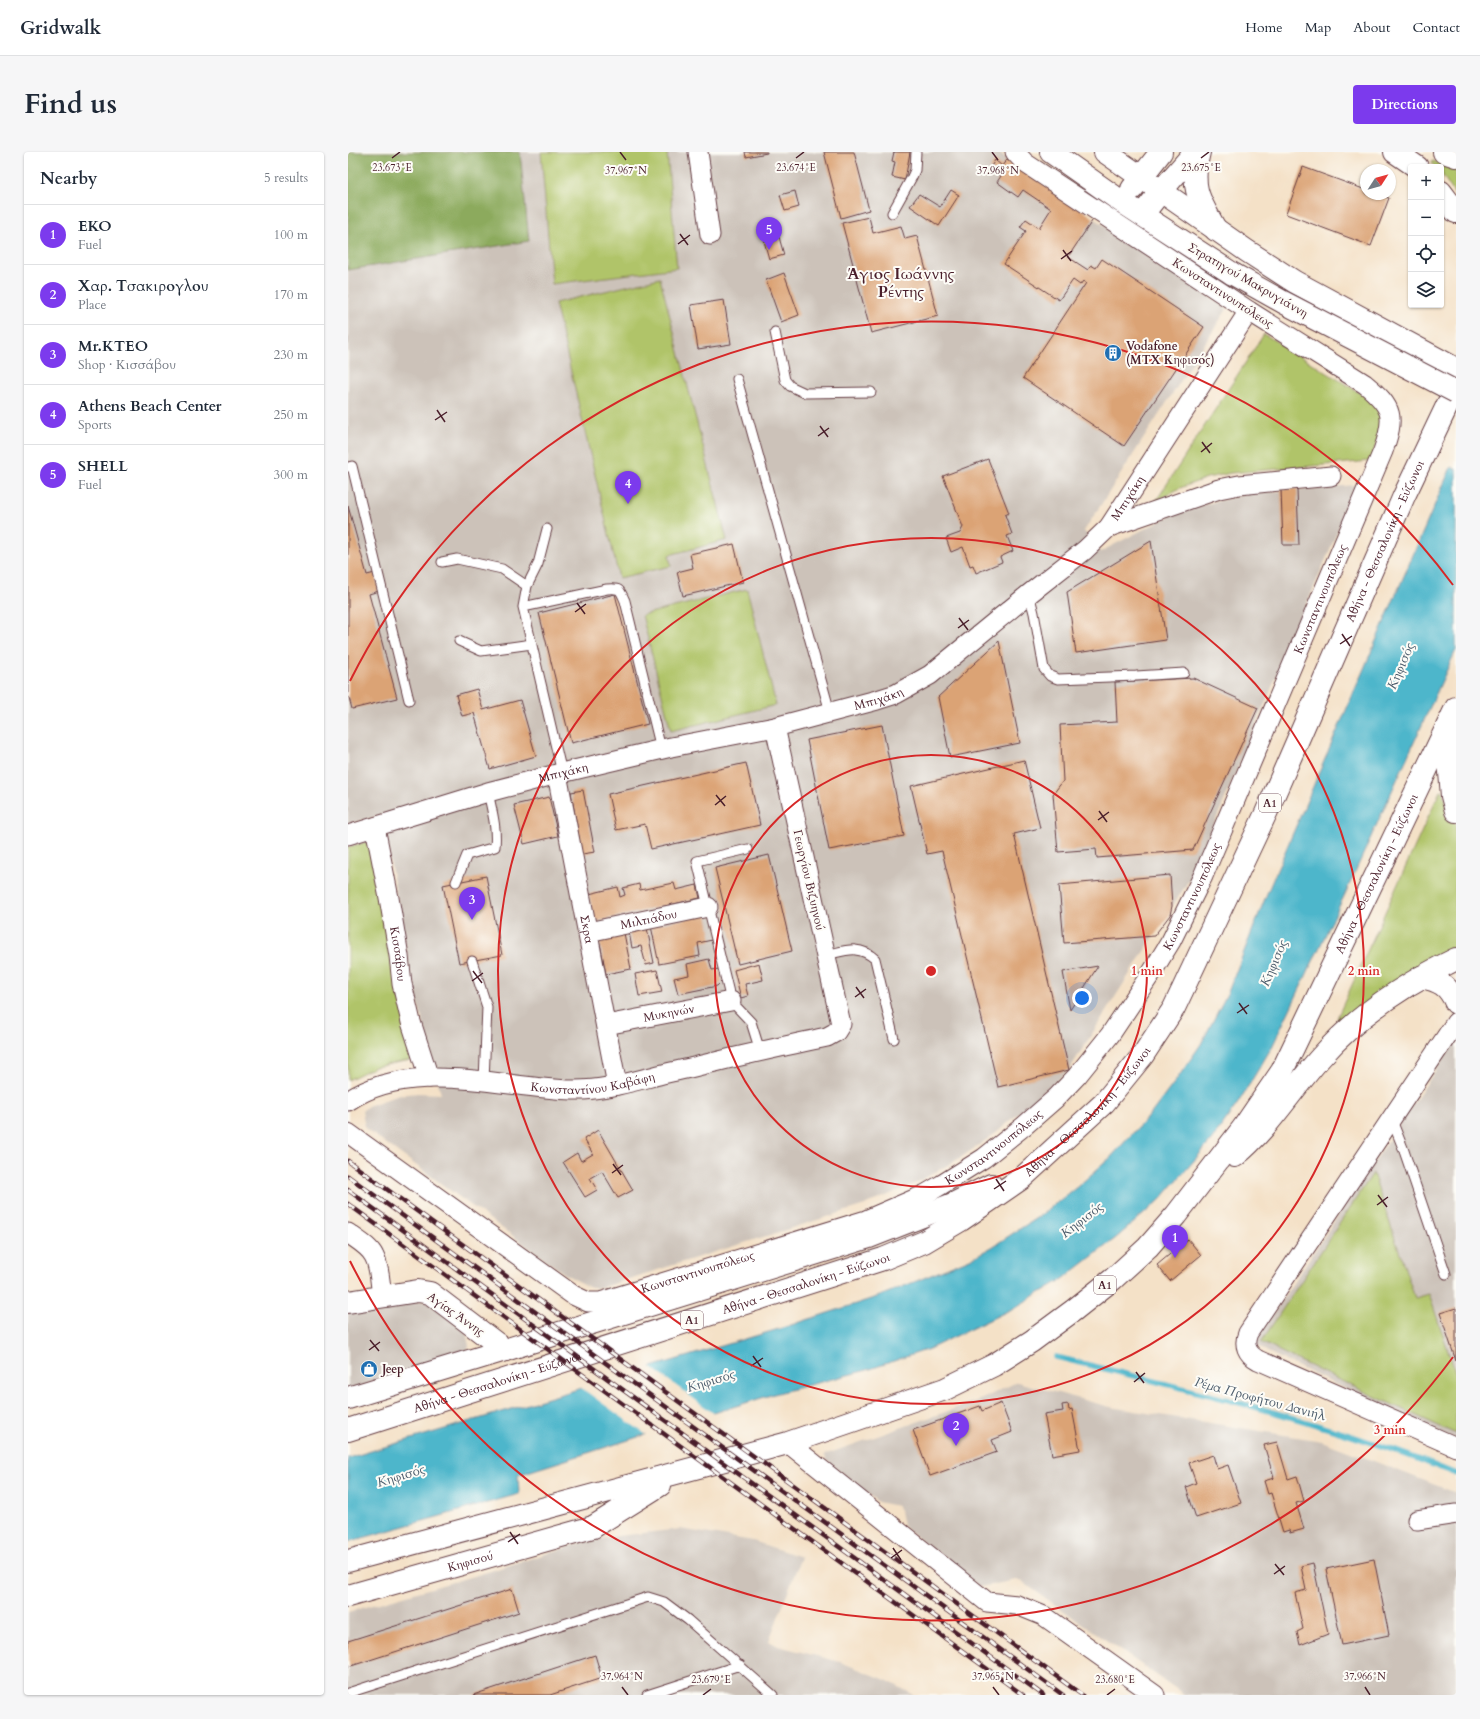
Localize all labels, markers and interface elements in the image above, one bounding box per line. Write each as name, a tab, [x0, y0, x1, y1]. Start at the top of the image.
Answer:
text: Gridwalk	[20, 15, 101, 41]
text: Home	[1245, 18, 1283, 37]
text: Map	[1305, 18, 1331, 37]
text: About	[1353, 18, 1390, 37]
text: Contact	[1412, 18, 1460, 37]
text: Find us	[24, 85, 117, 123]
button: Directions	[1353, 85, 1456, 124]
text: 23.673°E	[372, 161, 412, 175]
text: 23.674°E	[776, 161, 816, 175]
text: 23.675°E	[1181, 161, 1221, 175]
text: 37.967°N	[605, 164, 647, 178]
text: 37.968°N	[977, 164, 1019, 178]
north arrow	[1360, 164, 1396, 200]
map controls	[1408, 164, 1444, 308]
button: +	[1408, 164, 1444, 200]
text: Nearby	[40, 167, 97, 190]
text: 5 results	[264, 169, 308, 187]
button: −	[1408, 200, 1444, 236]
text: EKO	[78, 216, 112, 236]
pin: 5	[756, 217, 782, 250]
text: 1	[50, 226, 56, 244]
text: 100 m	[274, 226, 308, 244]
text: Fuel	[78, 236, 102, 254]
button: locate	[1408, 236, 1444, 272]
street label: Στρατηγού Μακρυγιάννη	[1184, 239, 1311, 322]
street label: Κωνσταντινουπόλεως	[1169, 254, 1277, 332]
district label: Άγιος Ιωάννης Ρέντης	[847, 263, 955, 303]
button: layers	[1408, 272, 1444, 308]
text: Χαρ. Τσακιρογλου	[78, 276, 209, 296]
text: 2	[50, 286, 56, 304]
text: 170 m	[274, 286, 308, 304]
text: Place	[78, 296, 106, 314]
text: Mr.KTEO	[78, 336, 148, 356]
place label: Vodafone (MTX Κηφισός)	[1126, 338, 1215, 369]
building icon: Vodafone (MTX Κηφισός)	[1103, 343, 1123, 363]
text: 3	[50, 346, 56, 364]
text: 230 m	[274, 346, 308, 364]
text: Shop · Κισσάβου	[78, 356, 176, 374]
text: Athens Beach Center	[78, 396, 222, 416]
text: 4	[50, 406, 56, 424]
text: 250 m	[274, 406, 308, 424]
text: Sports	[78, 416, 112, 434]
text: SHELL	[78, 456, 128, 476]
street label: Αθήνα - Θεσσαλονίκη - Εύζωνοι	[1342, 457, 1428, 624]
text: 5	[50, 466, 56, 484]
text: 300 m	[274, 466, 308, 484]
pin: 4	[615, 471, 641, 504]
street label: Μπιχάκη	[1107, 473, 1148, 524]
text: Fuel	[78, 476, 102, 494]
street label: Κωνσταντινουπόλεως	[1290, 542, 1351, 656]
water label: Κηφισός	[1383, 639, 1419, 692]
street label: Μπιχάκη	[852, 684, 906, 714]
street label: Μπιχάκη	[537, 759, 589, 787]
street label: Αθήνα - Θεσσαλονίκη - Εύζωνοι	[1332, 791, 1422, 956]
road number: Α1	[1259, 794, 1281, 812]
street label: Γεωργίου Βιζυηνού	[789, 828, 828, 932]
street label: Κωνσταντινουπόλεως	[1159, 840, 1224, 953]
pin: 3	[459, 887, 485, 920]
street label: Μιλτιάδου	[619, 906, 678, 933]
street label: Σκρα	[576, 914, 598, 945]
street label: Κισσάβου	[386, 925, 410, 982]
water label: Κηφισός	[1256, 936, 1292, 989]
text: 1 min	[1131, 963, 1163, 979]
text: 2 min	[1348, 963, 1380, 979]
centre of rings	[924, 964, 938, 978]
your location	[1072, 988, 1092, 1008]
street label: Μυκηνών	[642, 1000, 696, 1026]
street label: Αθήνα - Θεσσαλονίκη - Εύζωνοι	[1021, 1043, 1155, 1180]
street label: Κωνσταντίνου Καβάφη	[530, 1068, 656, 1098]
street label: Κωνσταντινουπόλεως	[942, 1106, 1046, 1189]
water label: Κηφισός	[1057, 1197, 1107, 1242]
pin: 1	[1162, 1225, 1188, 1258]
street label: Κωνσταντινουπόλεως	[639, 1247, 756, 1297]
street label: Αθήνα - Θεσσαλονίκη - Εύζωνοι	[720, 1249, 893, 1318]
road number: Α1	[1094, 1276, 1116, 1294]
street label: Αγίας Άννης	[424, 1288, 488, 1340]
road number: Α1	[681, 1311, 703, 1329]
street label: Αθήνα - Θεσσαλονίκη - Εύζωνοι	[411, 1348, 584, 1417]
shop icon: Jeep	[359, 1359, 379, 1379]
place label: Jeep	[380, 1361, 404, 1377]
water label: Κηφισός	[685, 1365, 738, 1397]
water label: Ρέμα Προφήτου Δανιήλ	[1193, 1373, 1328, 1425]
pin: 2	[943, 1413, 969, 1446]
text: 3 min	[1374, 1422, 1406, 1438]
water label: Κηφισός	[375, 1460, 428, 1492]
street label: Κηφισού	[446, 1548, 495, 1576]
text: 37.964°N	[601, 1670, 643, 1684]
text: 37.965°N	[972, 1670, 1014, 1684]
text: 37.966°N	[1344, 1670, 1386, 1684]
text: 23.679°E	[691, 1673, 731, 1687]
text: 23.680°E	[1095, 1673, 1135, 1687]

